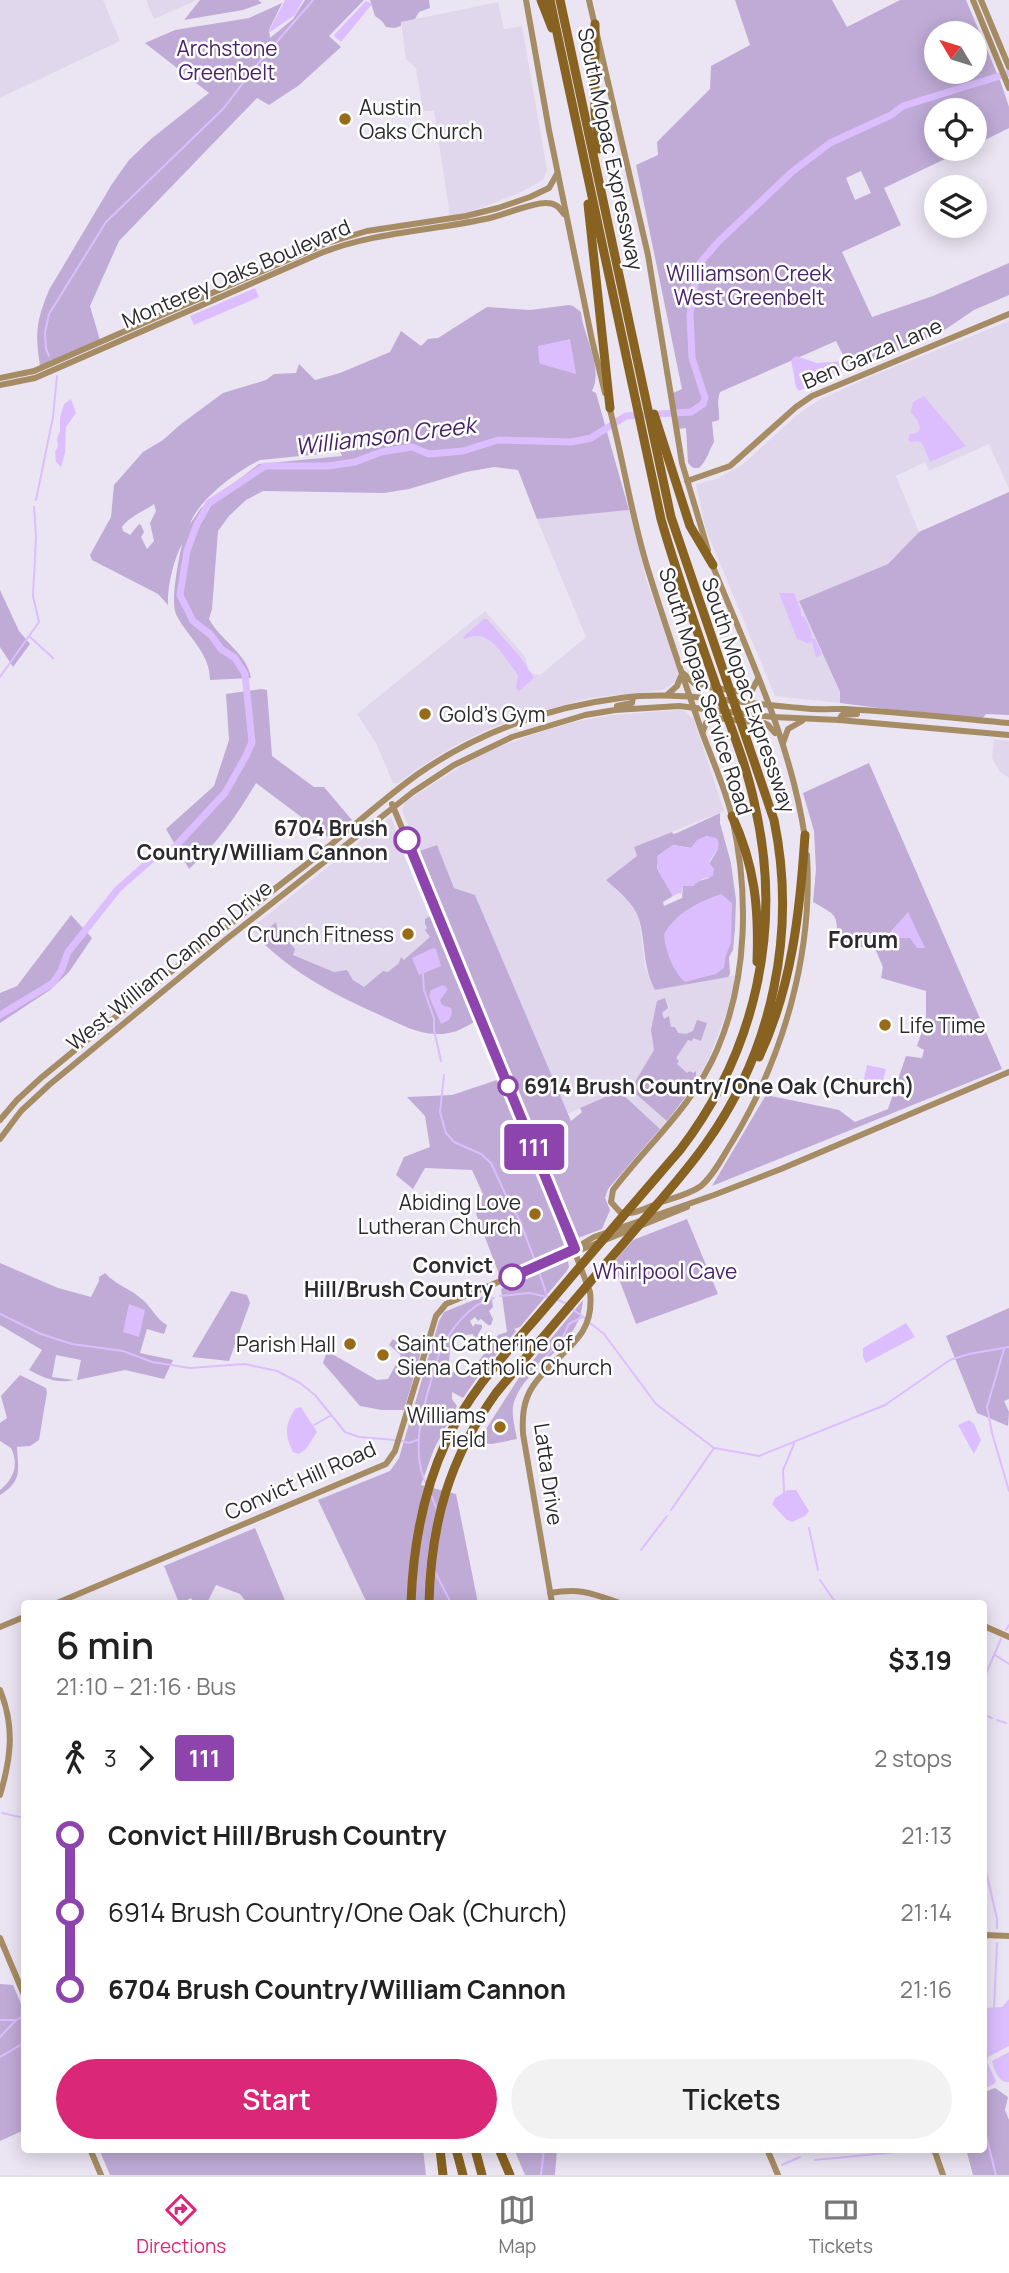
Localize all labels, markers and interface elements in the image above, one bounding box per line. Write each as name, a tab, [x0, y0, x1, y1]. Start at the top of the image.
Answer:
north arrow	[924, 21, 987, 84]
map controls	[924, 21, 987, 238]
street label: South Mopac Expressway	[572, 25, 650, 273]
park label: Archstone Greenbelt	[177, 34, 277, 86]
place label: Austin Oaks Church	[359, 93, 483, 145]
button: locate	[924, 98, 987, 161]
marker: Austin Oaks Church	[337, 111, 353, 127]
button: layers	[924, 175, 987, 238]
street label: Monterey Oaks Boulevard	[117, 212, 355, 334]
park label: Williamson Creek West Greenbelt	[666, 259, 832, 311]
street label: Ben Garza Lane	[798, 311, 946, 395]
water label: Williamson Creek	[293, 408, 481, 462]
street label: South Mopac Service Road	[653, 564, 759, 818]
street label: South Mopac Expressway	[696, 574, 802, 816]
place label: Gold's Gym	[439, 700, 545, 728]
marker: Gold's Gym	[417, 706, 433, 722]
place label: 6704 Brush Country/William Cannon	[137, 814, 388, 866]
marker: 6704 Brush Country/William Cannon	[394, 827, 420, 853]
street label: West William Cannon Drive	[60, 873, 278, 1057]
place label: Crunch Fitness	[248, 920, 394, 948]
district label: Forum	[828, 923, 898, 955]
marker: Crunch Fitness	[400, 926, 416, 942]
place label: Life Time	[899, 1011, 986, 1039]
marker: Life Time	[877, 1017, 893, 1033]
place label: 6914 Brush Country/One Oak (Church)	[524, 1072, 914, 1100]
marker: 6914 Brush Country/One Oak (Church)	[498, 1076, 518, 1096]
line badge: 111	[494, 1124, 574, 1170]
text: 111	[518, 1130, 550, 1163]
place label: Abiding Love Lutheran Church	[358, 1188, 521, 1240]
marker: Abiding Love Lutheran Church	[527, 1206, 543, 1222]
place label: Convict Hill/Brush Country	[304, 1251, 493, 1303]
park label: Whirlpool Cave	[593, 1257, 737, 1285]
marker: Convict Hill/Brush Country	[499, 1264, 525, 1290]
place label: Saint Catherine of Siena Catholic Church	[397, 1329, 612, 1381]
place label: Parish Hall	[236, 1330, 336, 1358]
marker: Parish Hall	[342, 1336, 358, 1352]
marker: Saint Catherine of Siena Catholic Church	[375, 1347, 391, 1363]
place label: Williams Field	[407, 1401, 486, 1453]
marker: Williams Field	[492, 1419, 508, 1435]
street label: Latta Drive	[528, 1421, 570, 1527]
street label: Convict Hill Road	[220, 1434, 380, 1526]
text: 6 min	[56, 1618, 154, 1670]
text: $3.19	[888, 1642, 952, 1678]
text: 21:10 – 21:16 · Bus	[56, 1670, 236, 1702]
icon: walk	[56, 1739, 94, 1777]
icon: forward	[127, 1739, 165, 1777]
text: 111	[189, 1741, 220, 1774]
text: 3	[104, 1742, 117, 1774]
text: 2 stops	[874, 1742, 952, 1774]
text: Convict Hill/Brush Country	[108, 1817, 447, 1853]
text: 21:13	[901, 1819, 952, 1851]
text: 6914 Brush Country/One Oak (Church)	[108, 1894, 569, 1930]
text: 21:14	[901, 1896, 952, 1928]
text: 6704 Brush Country/William Cannon	[108, 1971, 566, 2007]
text: 21:16	[900, 1973, 952, 2005]
button: Start	[56, 2059, 497, 2139]
button: Tickets	[511, 2059, 952, 2139]
tab: Directions	[136, 2191, 226, 2259]
tab: Map	[498, 2191, 536, 2259]
tab: Tickets	[809, 2191, 873, 2259]

